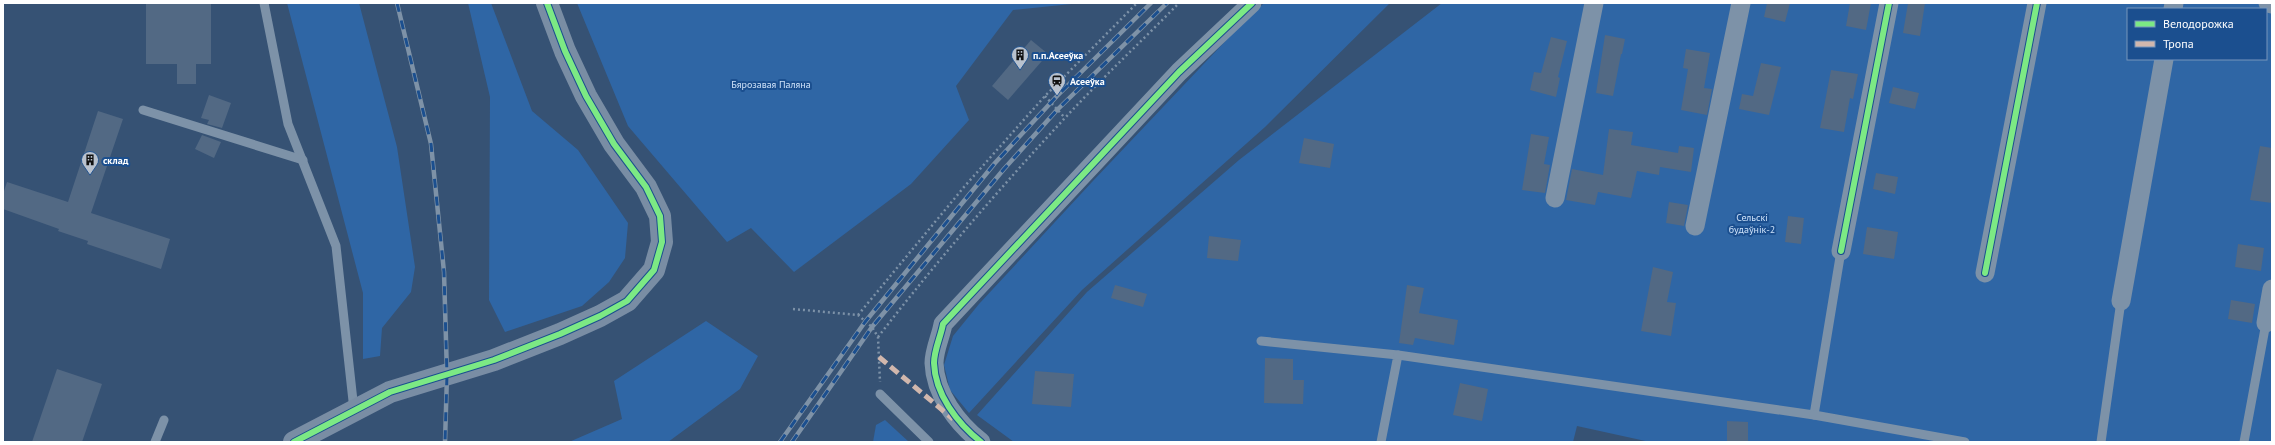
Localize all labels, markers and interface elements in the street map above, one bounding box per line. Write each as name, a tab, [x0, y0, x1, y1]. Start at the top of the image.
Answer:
legend	[2127, 8, 2267, 60]
text: Велодорожка	[2163, 16, 2234, 31]
text: Тропа	[2163, 36, 2194, 51]
building icon: п.п.Асееўка	[1010, 45, 1030, 70]
place label: п.п.Асееўка	[1033, 49, 1083, 62]
station icon: Асееўка	[1047, 71, 1067, 96]
place label: Асееўка	[1070, 75, 1105, 88]
park label: Бярозавая Паляна	[731, 78, 811, 91]
building icon: склад	[80, 150, 100, 175]
place label: склад	[103, 154, 129, 167]
park label: Сельскі будаўнік-2	[1729, 211, 1775, 236]

